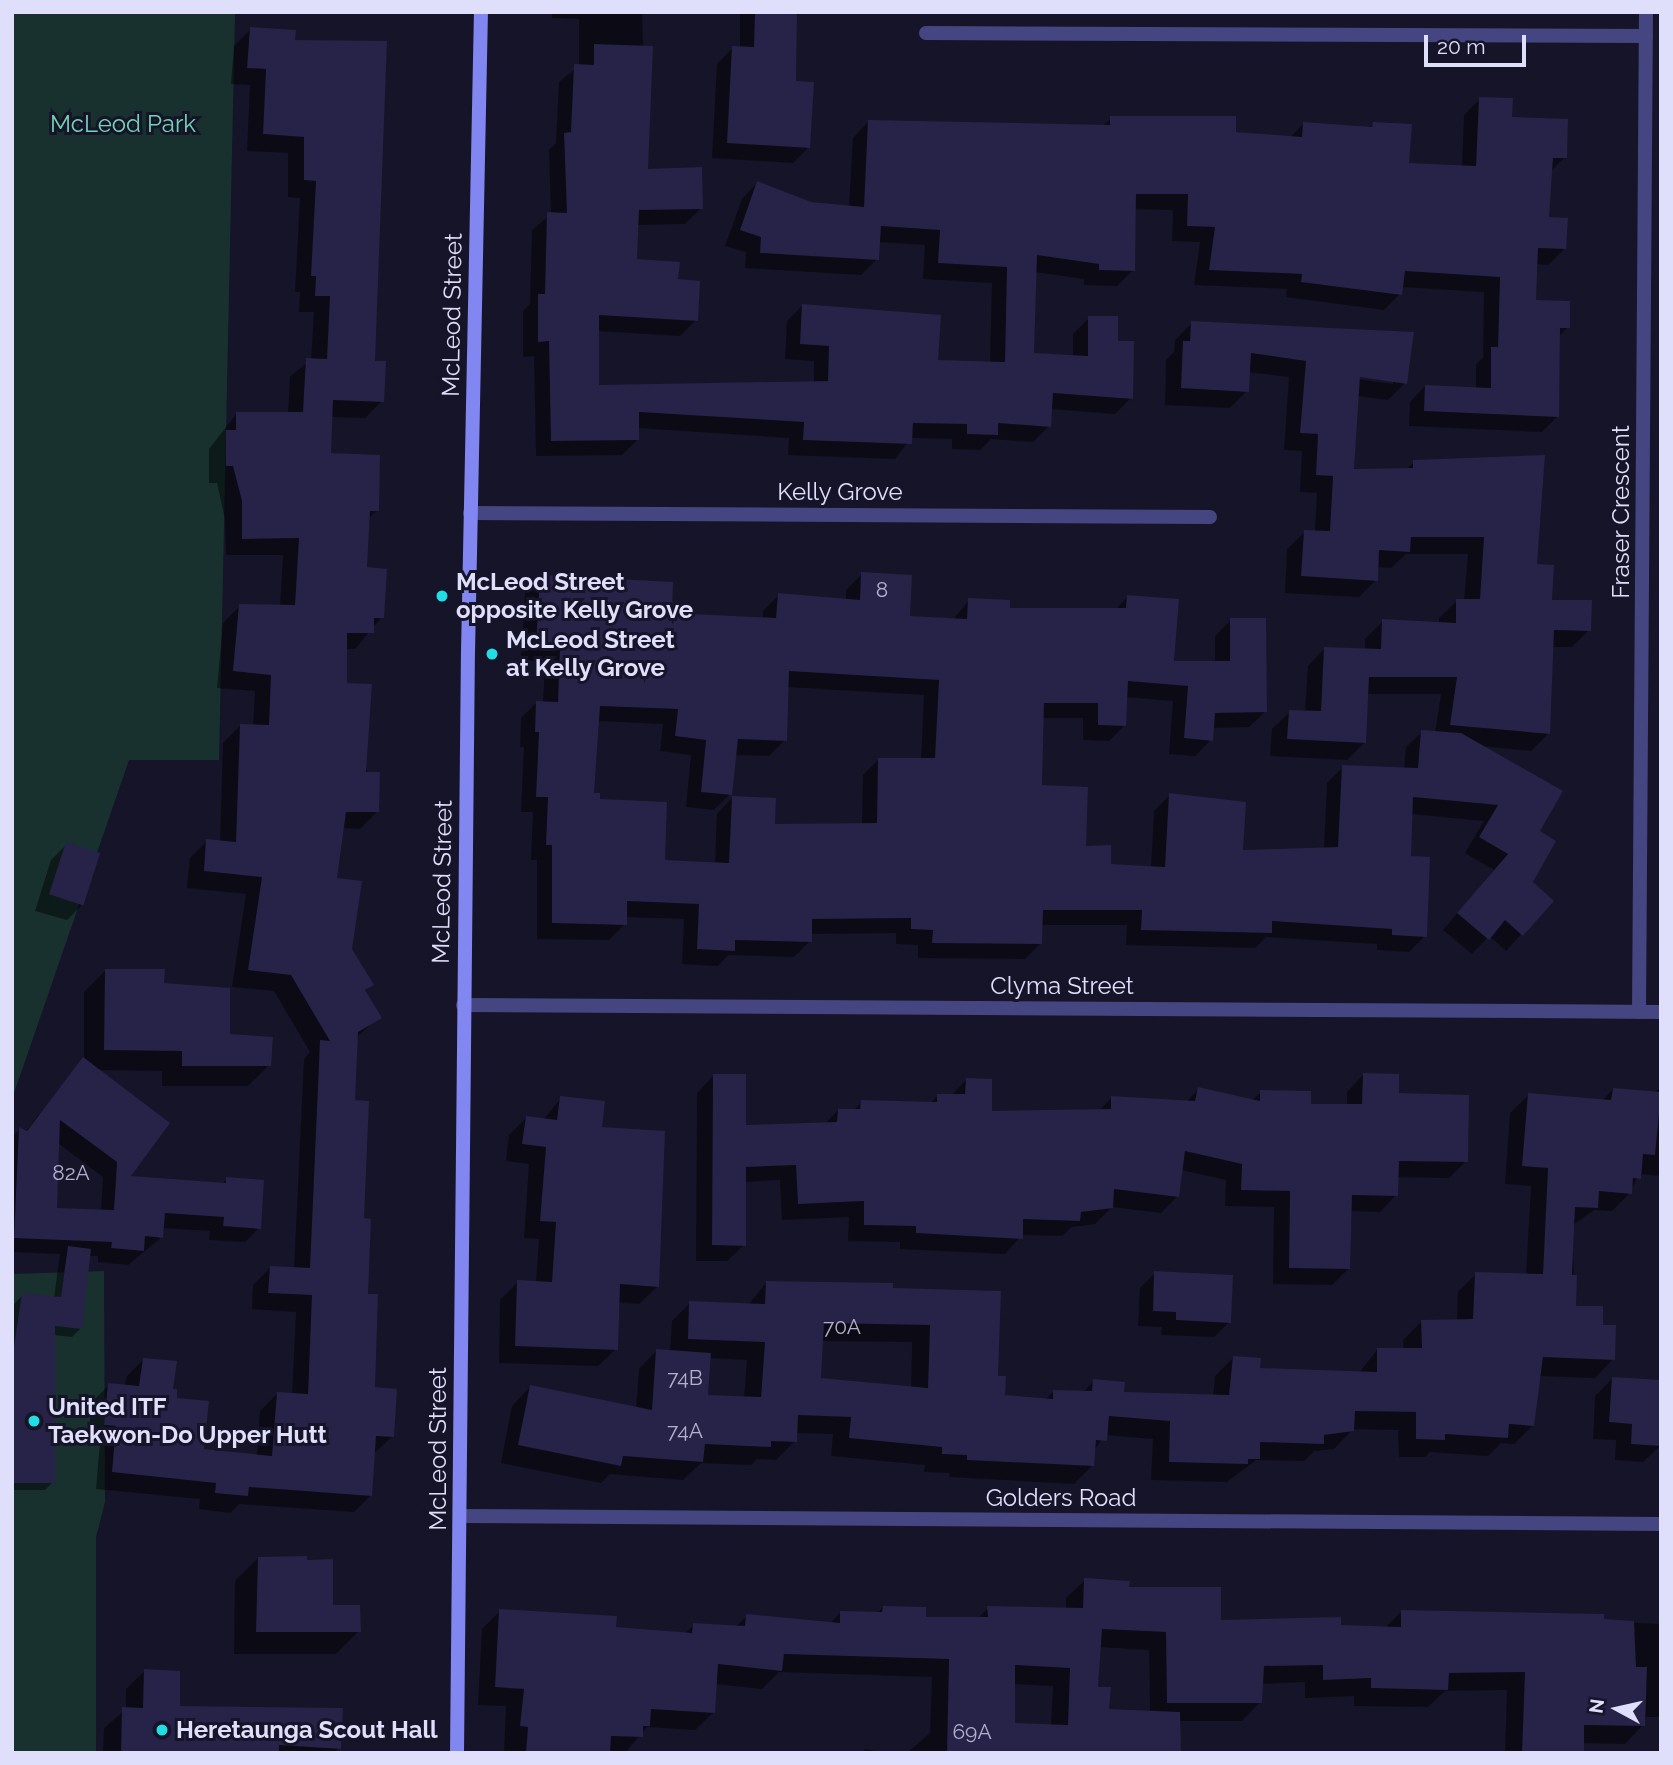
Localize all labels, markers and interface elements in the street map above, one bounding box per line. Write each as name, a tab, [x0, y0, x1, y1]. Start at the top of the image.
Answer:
scale bar	[1428, 21, 1530, 65]
text: 20 m	[1437, 34, 1485, 59]
park label: McLeod Park	[50, 110, 196, 138]
street label: McLeod Street	[436, 233, 468, 397]
street label: Fraser Crescent	[1607, 425, 1635, 599]
street label: Kelly Grove	[777, 478, 903, 506]
place label: McLeod Street opposite Kelly Grove	[456, 568, 694, 624]
house number: 8	[876, 577, 888, 603]
marker: McLeod Street opposite Kelly Grove	[434, 588, 450, 604]
place label: McLeod Street at Kelly Grove	[506, 626, 675, 682]
marker: McLeod Street at Kelly Grove	[484, 646, 500, 662]
street label: McLeod Street	[426, 800, 458, 964]
street label: Clyma Street	[990, 972, 1134, 1000]
house number: 82A	[52, 1160, 90, 1186]
house number: 70A	[823, 1314, 861, 1340]
house number: 74B	[667, 1365, 703, 1391]
street label: McLeod Street	[424, 1367, 452, 1531]
place label: United ITF Taekwon-Do Upper Hutt	[48, 1393, 327, 1449]
marker: United ITF Taekwon-Do Upper Hutt	[26, 1413, 42, 1429]
house number: 74A	[667, 1418, 703, 1444]
street label: Golders Road	[986, 1484, 1136, 1512]
north arrow	[1582, 1674, 1652, 1744]
text: N	[1584, 1697, 1608, 1715]
place label: Heretaunga Scout Hall	[176, 1716, 438, 1744]
house number: 69A	[952, 1719, 992, 1745]
marker: Heretaunga Scout Hall	[154, 1722, 170, 1738]

